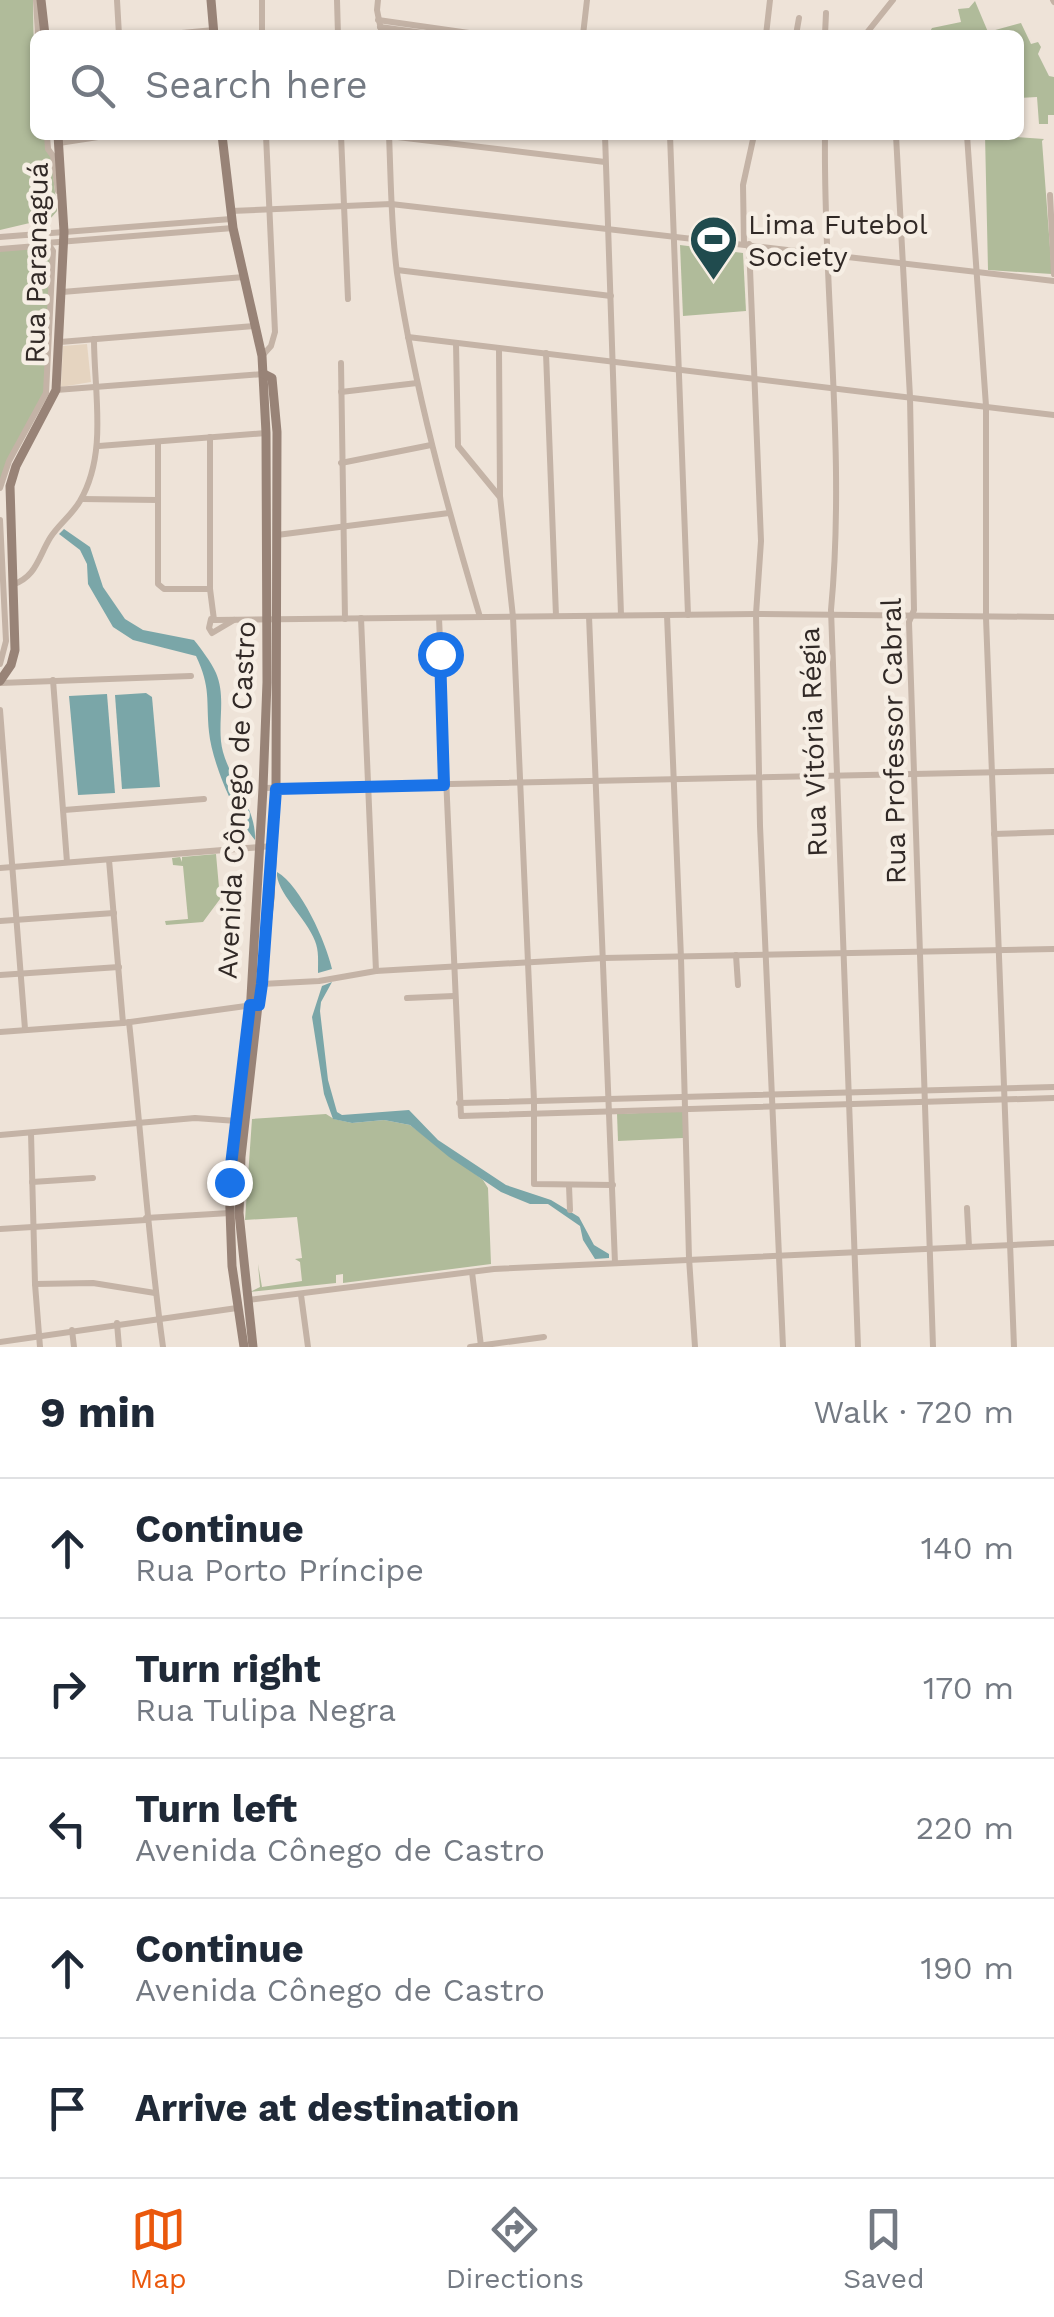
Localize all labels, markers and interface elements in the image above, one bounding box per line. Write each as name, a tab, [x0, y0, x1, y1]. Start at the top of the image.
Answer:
search box	[30, 30, 1024, 140]
icon: search	[65, 58, 120, 113]
text: Search here	[145, 63, 368, 107]
street label: Rua Paranaguá	[18, 162, 55, 364]
place label: Lima Futebol Society	[748, 208, 928, 273]
sports icon: Lima Futebol Society	[687, 214, 739, 282]
street label: Rua Professor Cabral	[874, 597, 912, 884]
street label: Avenida Cônego de Castro	[211, 620, 262, 980]
street label: Rua Vitória Régia	[793, 627, 834, 857]
route start	[418, 632, 464, 678]
route end	[207, 1160, 253, 1206]
text: 9 min	[40, 1388, 156, 1437]
text: Walk · 720 m	[813, 1393, 1014, 1431]
text: Continue	[135, 1507, 304, 1551]
icon: ahead	[40, 1521, 95, 1576]
text: 140 m	[921, 1529, 1014, 1567]
text: Rua Porto Príncipe	[135, 1551, 424, 1589]
text: Turn right	[135, 1647, 321, 1691]
icon: right	[40, 1661, 95, 1716]
text: 170 m	[923, 1669, 1014, 1707]
text: Rua Tulipa Negra	[135, 1691, 396, 1729]
text: Turn left	[135, 1787, 297, 1831]
icon: left	[40, 1801, 95, 1856]
text: 220 m	[915, 1809, 1014, 1847]
text: Avenida Cônego de Castro	[135, 1831, 545, 1869]
text: Continue	[135, 1927, 304, 1971]
icon: ahead	[40, 1941, 95, 1996]
text: 190 m	[920, 1949, 1014, 1987]
text: Avenida Cônego de Castro	[135, 1971, 545, 2009]
icon: arrive	[40, 2081, 95, 2136]
text: Arrive at destination	[135, 2086, 520, 2130]
tab: Map	[130, 2202, 187, 2295]
tab: Directions	[446, 2202, 584, 2295]
tab: Saved	[843, 2202, 924, 2295]

